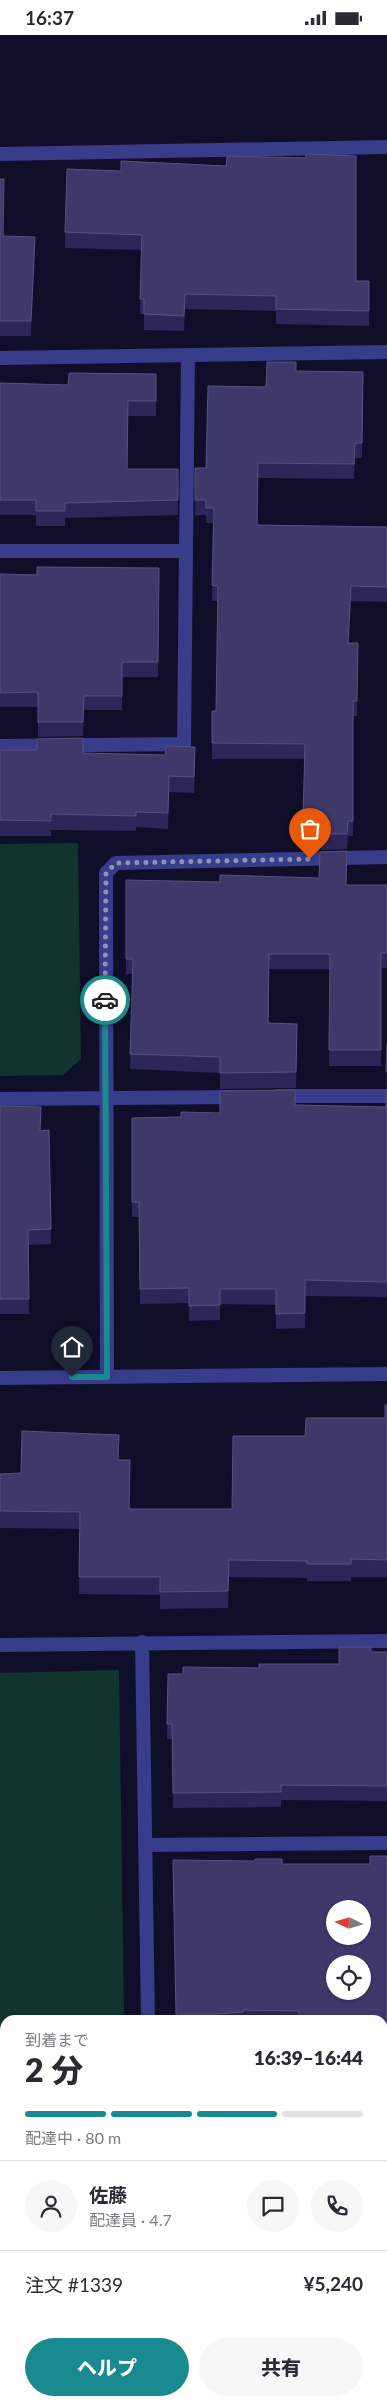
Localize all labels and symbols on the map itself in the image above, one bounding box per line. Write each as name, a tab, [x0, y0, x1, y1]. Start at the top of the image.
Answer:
pin	[289, 808, 331, 859]
courier	[80, 975, 130, 1025]
pin	[51, 1326, 93, 1377]
north arrow	[326, 1900, 371, 1945]

